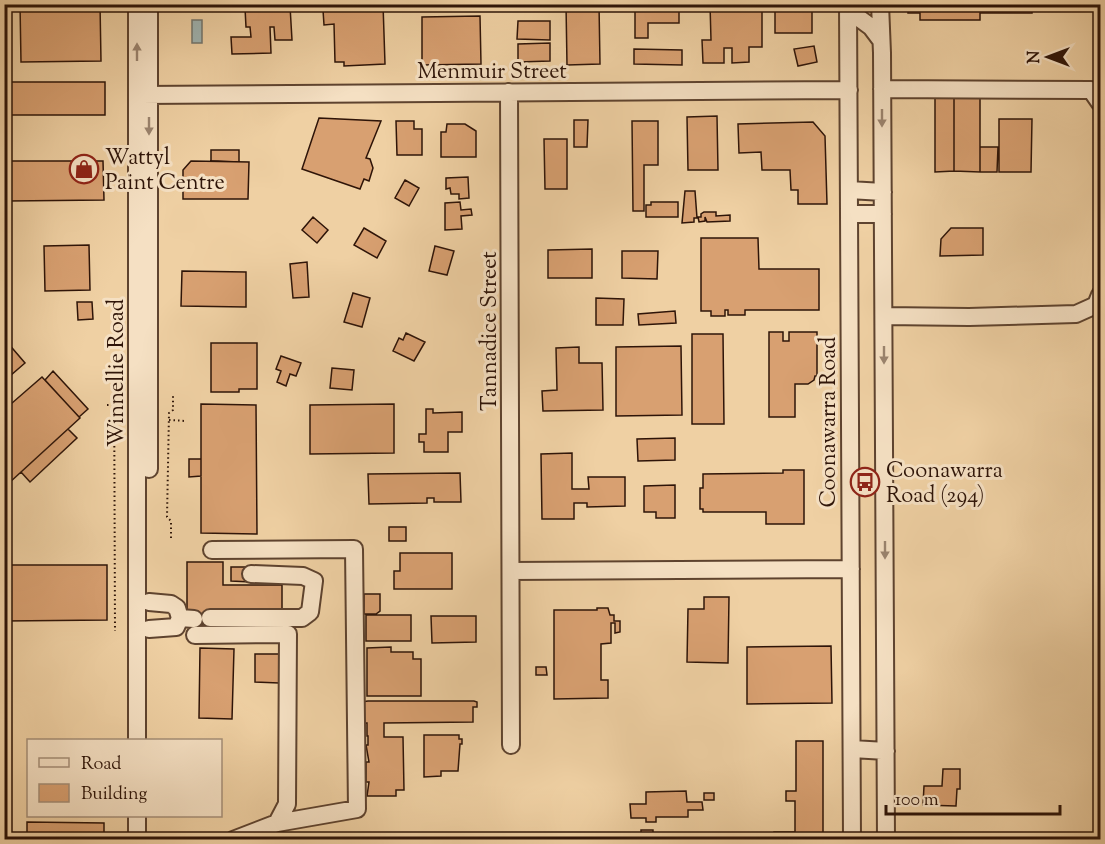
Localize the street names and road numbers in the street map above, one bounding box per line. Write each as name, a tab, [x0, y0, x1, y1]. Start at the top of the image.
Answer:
street label: Menmuir Street	[417, 57, 567, 89]
street label: Tannadice Street	[475, 251, 507, 411]
street label: Winnellie Road	[102, 299, 134, 447]
street label: Coonawarra Road	[814, 336, 846, 508]

